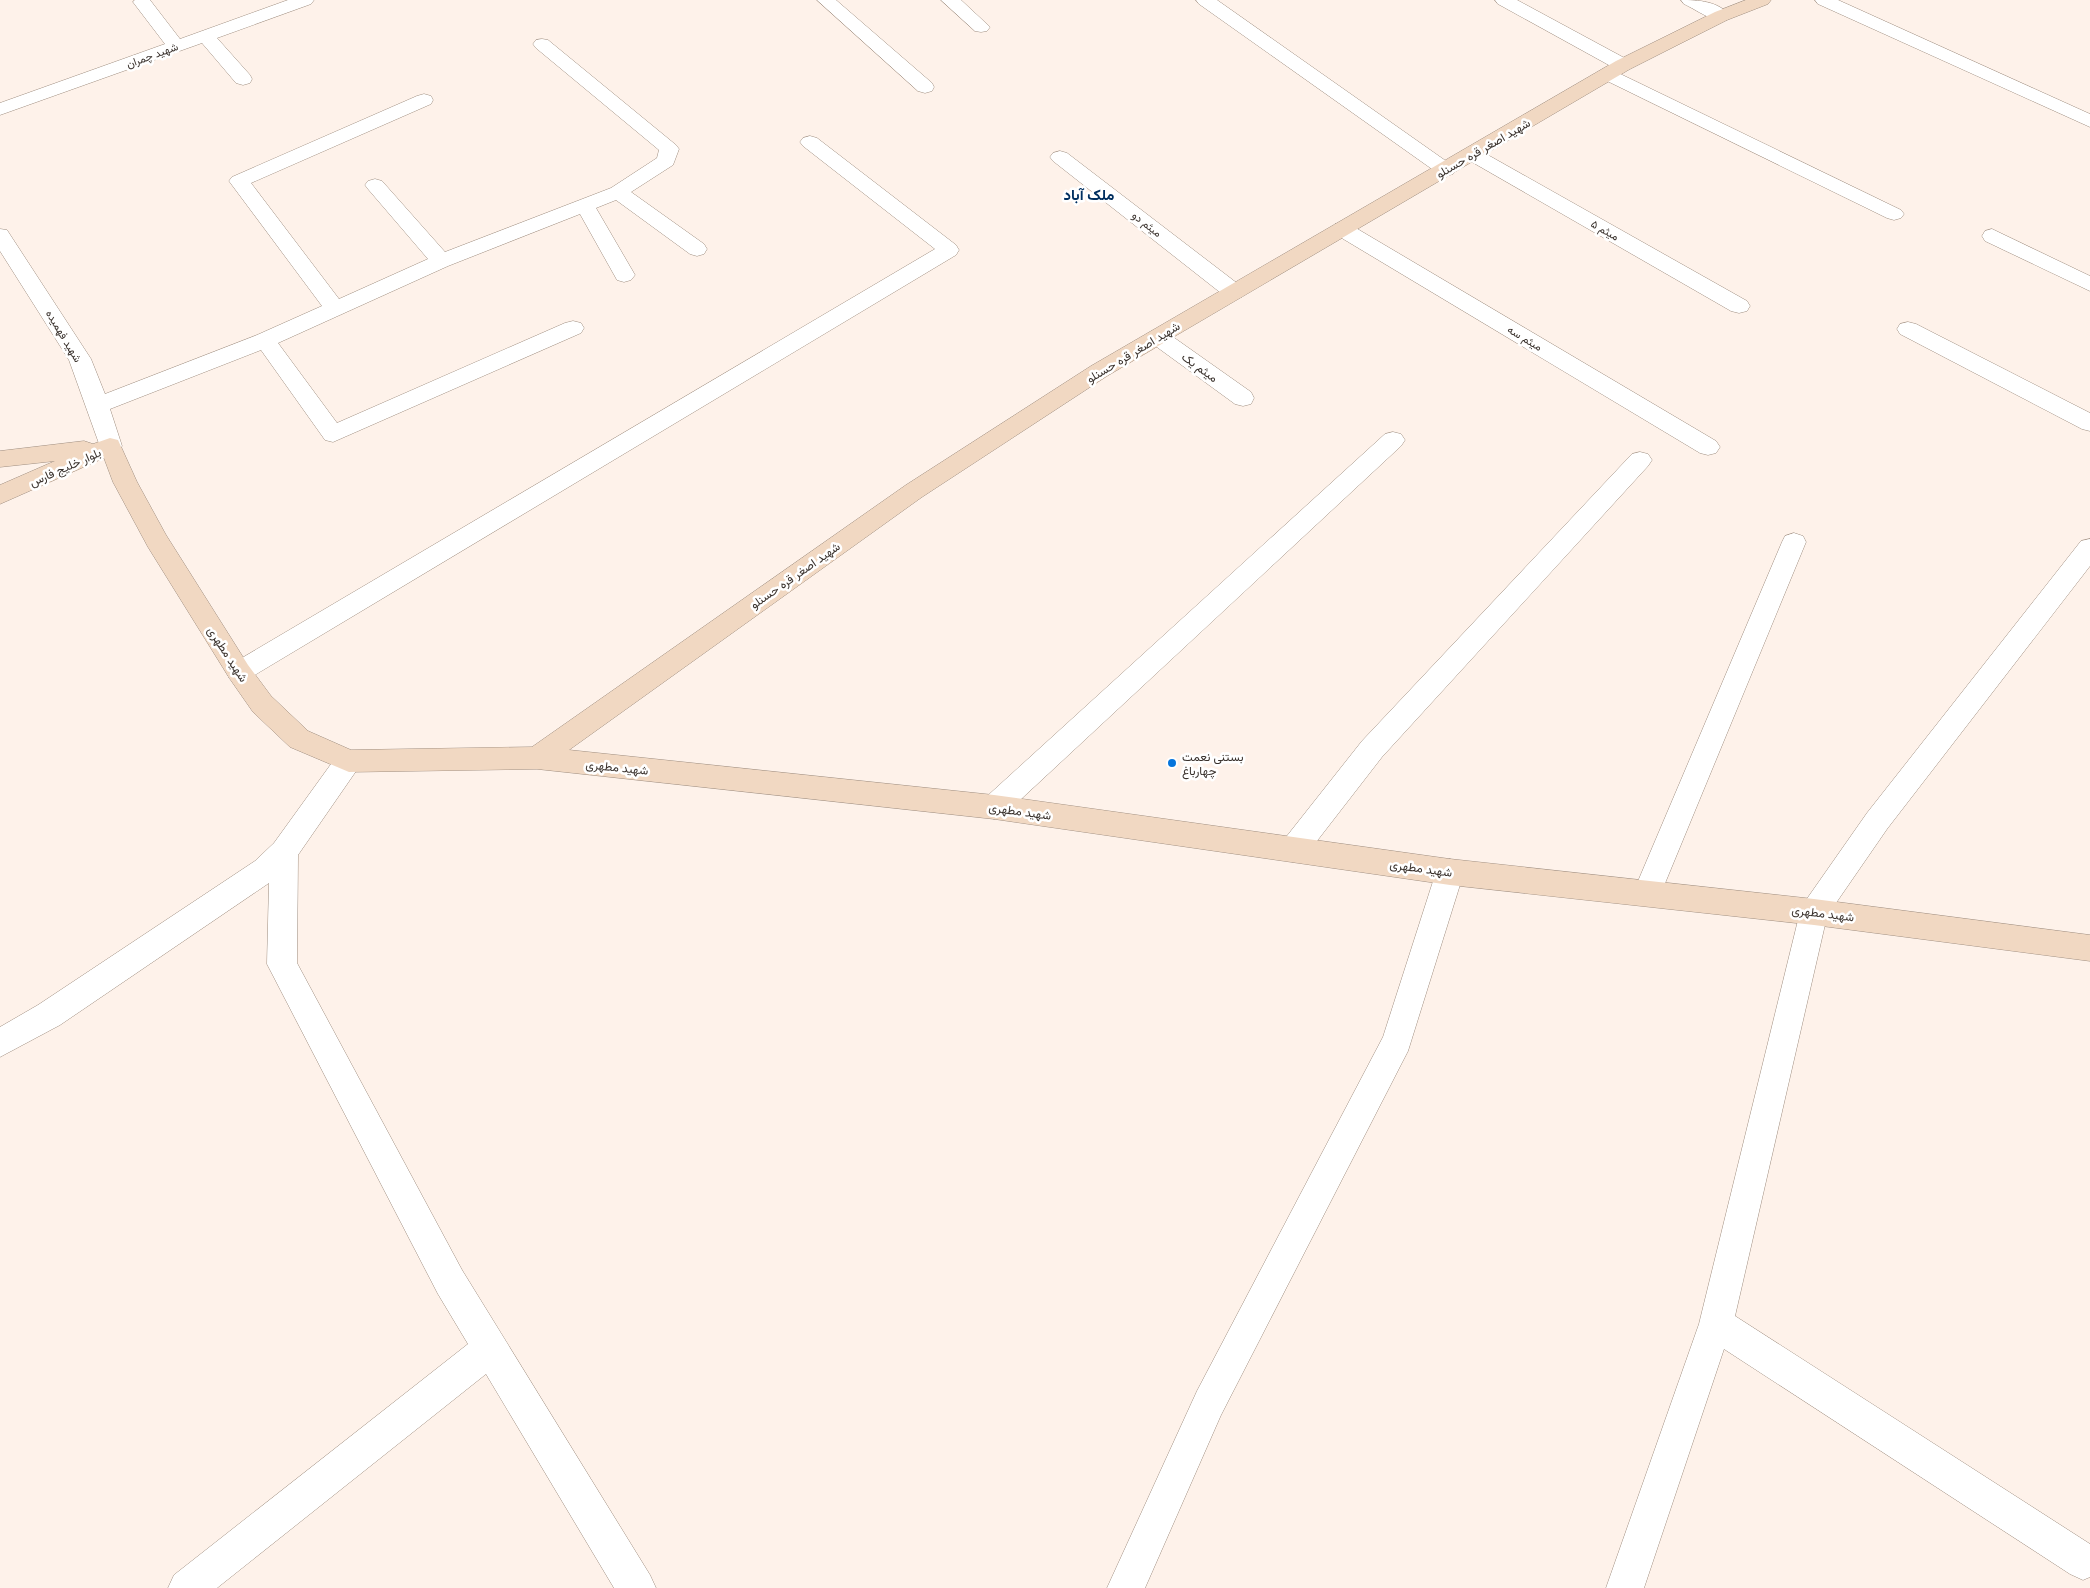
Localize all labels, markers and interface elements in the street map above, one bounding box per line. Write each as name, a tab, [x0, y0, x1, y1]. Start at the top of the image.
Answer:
street label: شهید چمران	[124, 39, 180, 72]
street label: شهید اصغر قره حسنلو	[1433, 115, 1533, 182]
district label: ملک آباد	[1063, 185, 1115, 204]
street label: میثم دو	[1129, 208, 1165, 241]
street label: میثم ۵	[1588, 216, 1622, 245]
street label: شهید فهمیده	[43, 307, 85, 365]
street label: شهید اصغر قره حسنلو	[1084, 318, 1183, 387]
street label: میثم سه	[1505, 322, 1545, 355]
street label: میثم یک	[1178, 349, 1221, 386]
street label: بلوار خلیج فارس	[27, 444, 104, 491]
street label: شهید اصغر قره حسنلو	[747, 538, 843, 612]
street label: شهید مطهری	[204, 624, 251, 685]
place label: بستنی نعمت چهارباغ	[1182, 749, 1244, 780]
street label: شهید مطهری	[585, 756, 649, 779]
marker: بستنی نعمت چهارباغ	[1166, 757, 1178, 769]
street label: شهید مطهری	[988, 799, 1052, 824]
street label: شهید مطهری	[1389, 856, 1453, 881]
street label: شهید مطهری	[1791, 902, 1855, 925]

